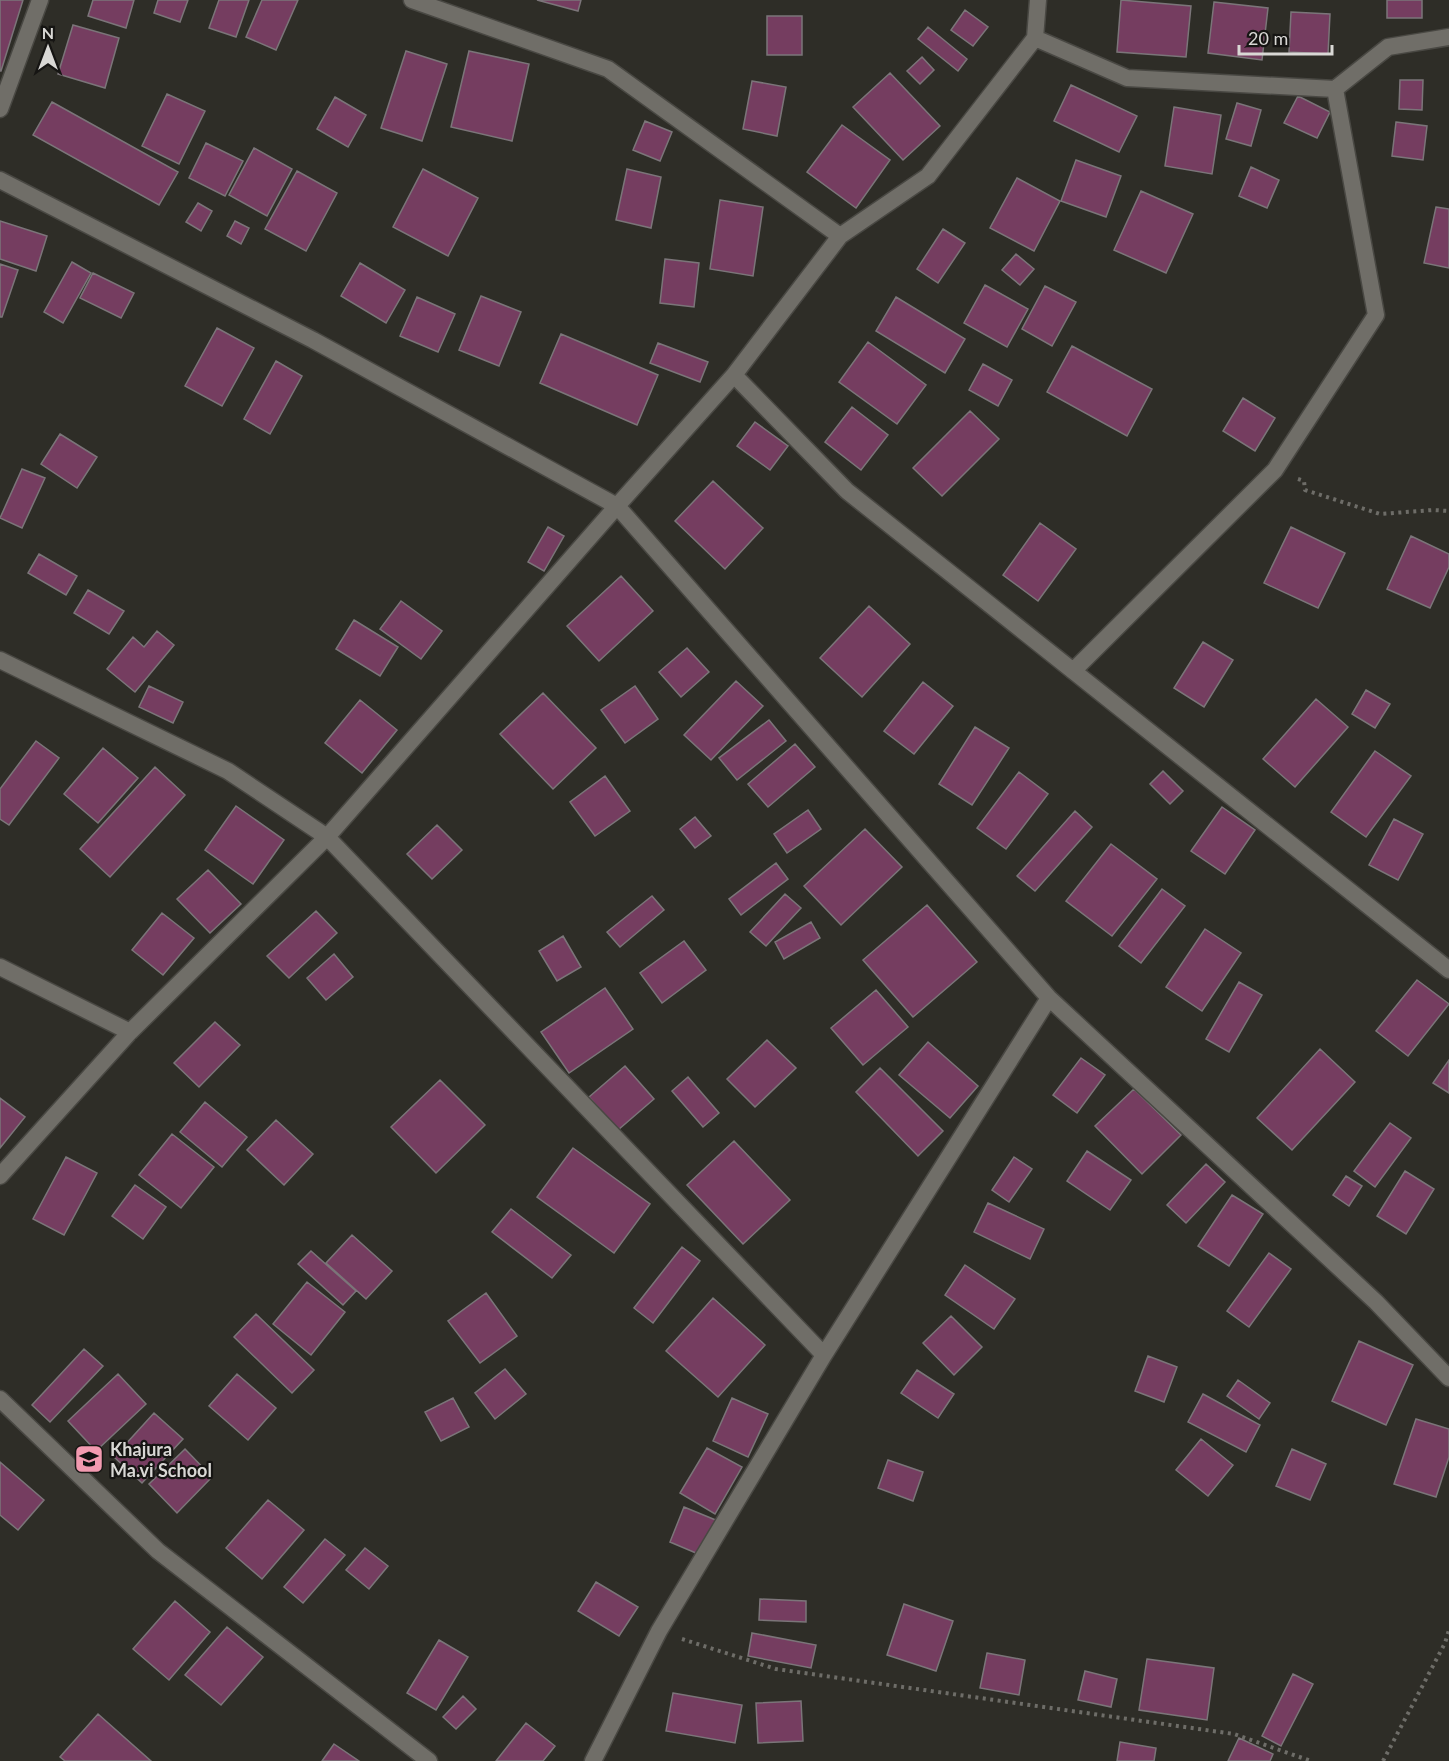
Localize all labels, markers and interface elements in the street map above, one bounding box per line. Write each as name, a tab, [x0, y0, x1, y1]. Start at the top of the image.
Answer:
north arrow	[18, 18, 78, 78]
scale bar	[1239, 18, 1332, 56]
text: N	[42, 23, 54, 42]
text: 20 m	[1248, 27, 1288, 49]
place label: Khajura Ma.vi School	[110, 1438, 212, 1481]
school or university icon: Khajura Ma.vi School	[73, 1443, 105, 1475]

